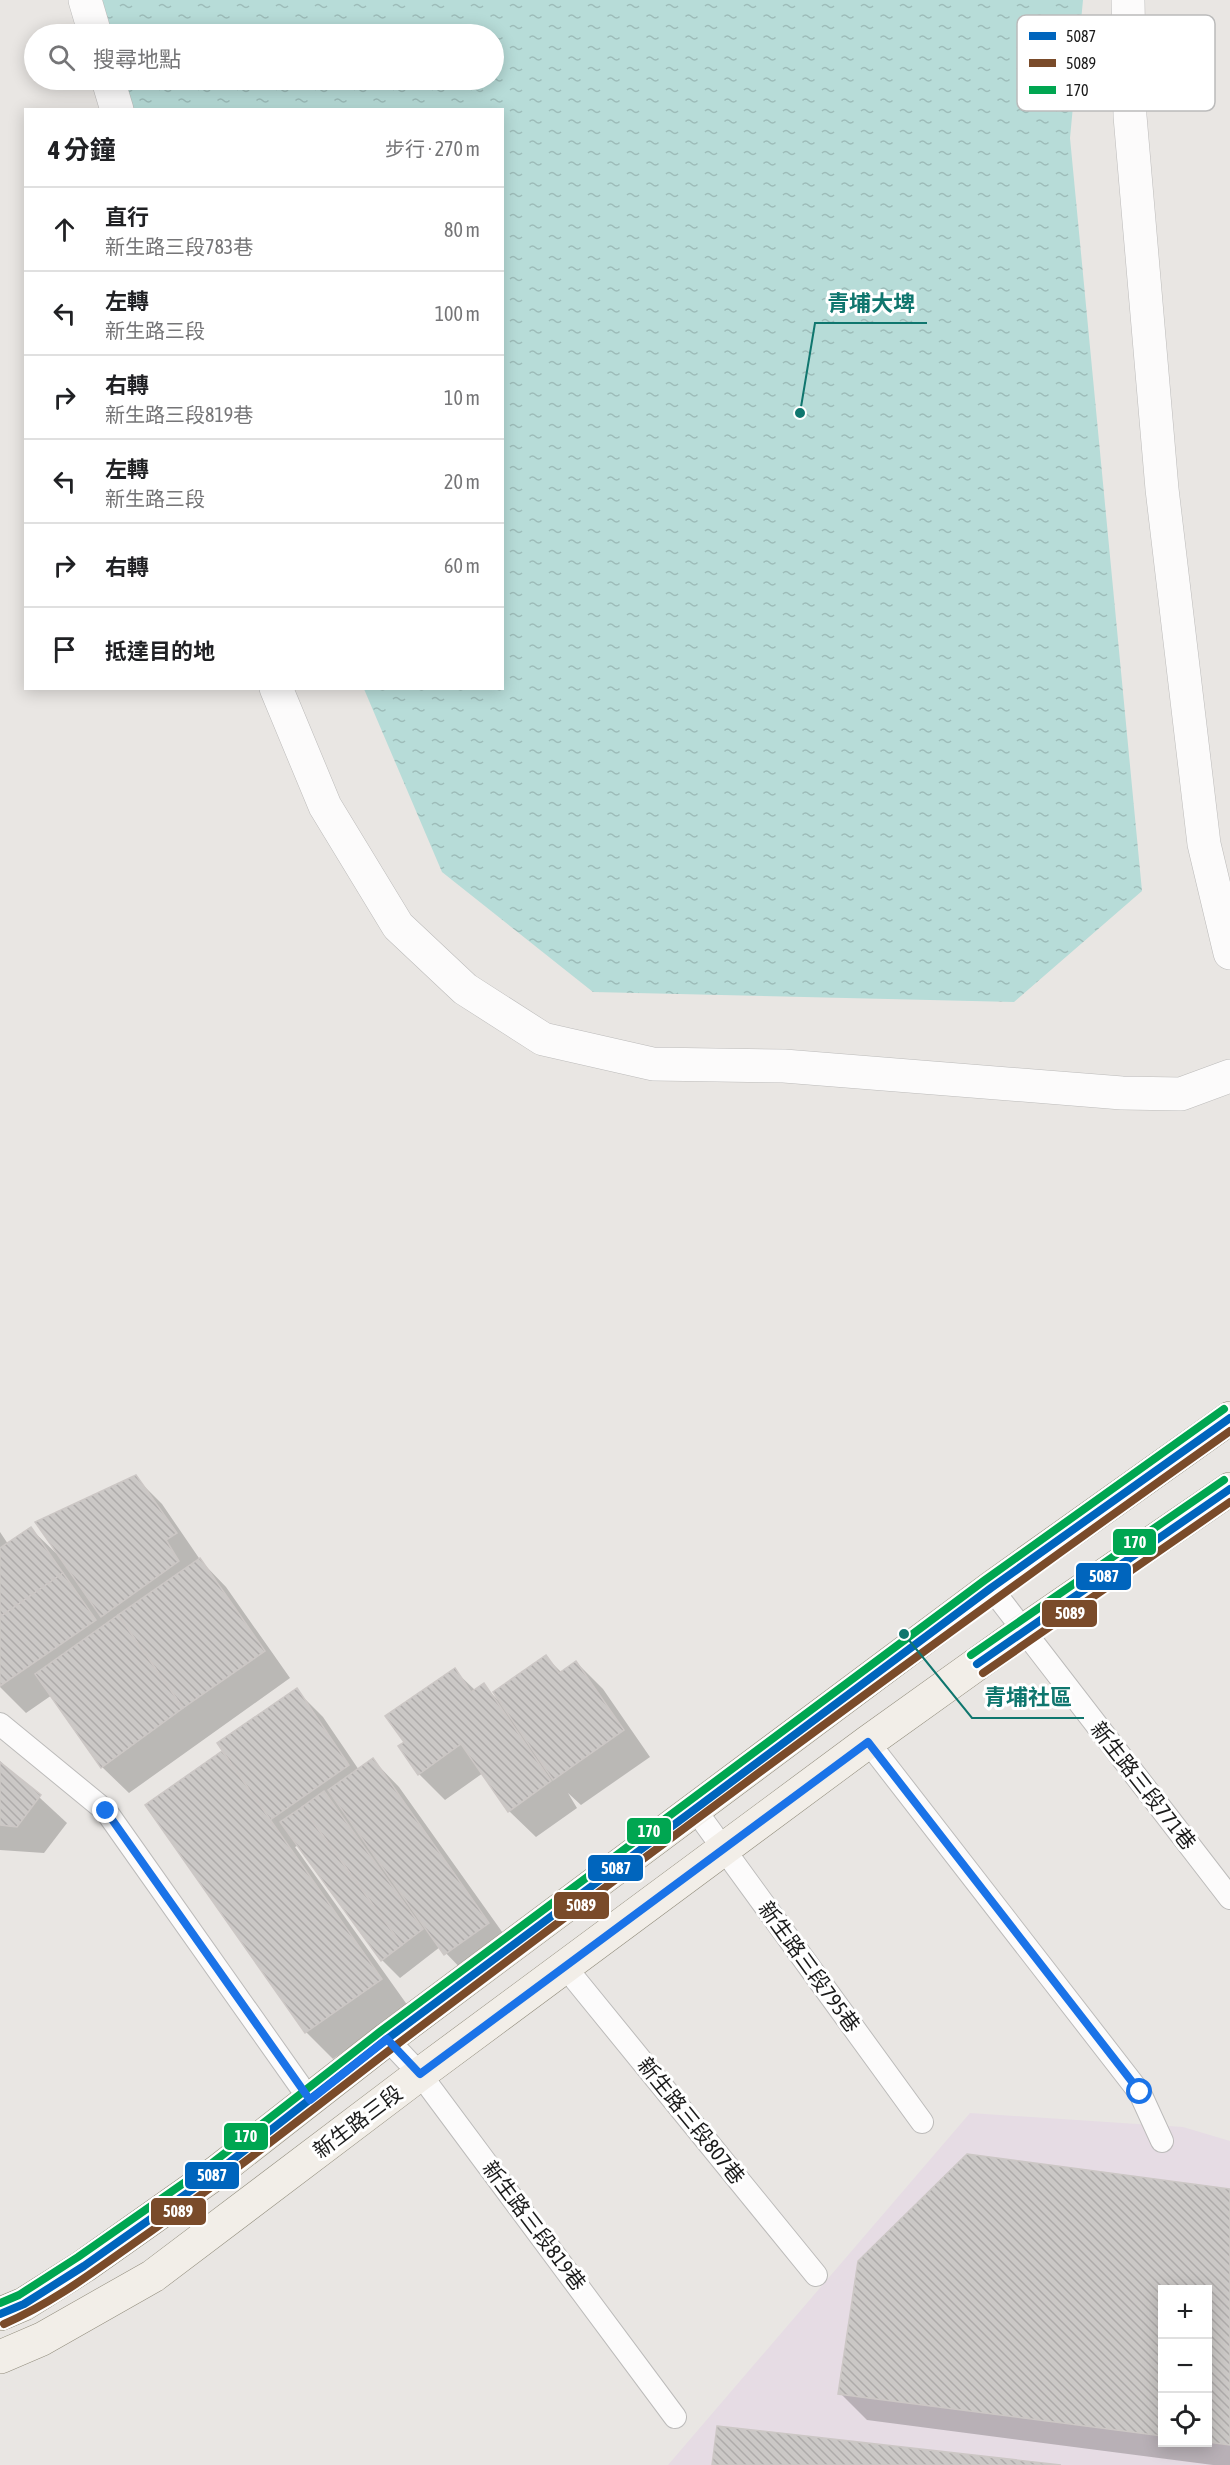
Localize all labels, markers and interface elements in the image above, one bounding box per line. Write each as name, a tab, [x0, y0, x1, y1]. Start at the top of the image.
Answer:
legend	[1017, 15, 1215, 111]
search box	[24, 24, 504, 90]
text: 5087	[1066, 27, 1096, 45]
icon: search	[45, 41, 78, 74]
text: 搜尋地點	[93, 46, 181, 72]
text: 5089	[1066, 54, 1096, 72]
text: 170	[1066, 81, 1089, 99]
text: 4 分鐘	[48, 135, 116, 165]
text: 步行 · 270 m	[385, 137, 480, 160]
text: 直行	[105, 204, 149, 230]
icon: ahead	[48, 213, 81, 246]
text: 80 m	[444, 218, 480, 241]
text: 新生路三段783巷	[105, 235, 253, 258]
callout: 青埔大埤	[815, 283, 927, 323]
text: 左轉	[105, 288, 149, 314]
text: 青埔大埤	[827, 290, 915, 316]
icon: left	[48, 297, 81, 330]
text: 100 m	[435, 302, 480, 325]
text: 新生路三段	[105, 319, 205, 342]
text: 右轉	[105, 372, 149, 398]
icon: right	[48, 381, 81, 414]
text: 10 m	[444, 386, 480, 409]
text: 新生路三段819巷	[105, 403, 253, 426]
text: 左轉	[105, 456, 149, 482]
icon: left	[48, 465, 81, 498]
text: 20 m	[444, 470, 480, 493]
text: 新生路三段	[105, 487, 205, 510]
icon: right	[48, 549, 81, 582]
text: 右轉	[105, 554, 149, 580]
text: 60 m	[444, 554, 480, 577]
icon: arrive	[48, 633, 81, 666]
text: 抵達目的地	[105, 638, 215, 664]
line badge: 170	[1112, 1528, 1157, 1556]
text: 170	[1124, 1533, 1147, 1551]
line badge: 5087	[1075, 1562, 1132, 1591]
text: 5087	[1089, 1567, 1119, 1585]
line badge: 5089	[1041, 1599, 1098, 1628]
text: 5089	[1055, 1604, 1086, 1622]
callout: 青埔社區	[972, 1678, 1084, 1718]
text: 青埔社區	[984, 1684, 1072, 1710]
street label: 新生路三段771巷	[1086, 1717, 1201, 1854]
route end	[92, 1797, 118, 1823]
line badge: 170	[626, 1817, 672, 1845]
text: 170	[638, 1822, 661, 1840]
line badge: 5087	[587, 1854, 644, 1882]
text: 5087	[601, 1859, 631, 1877]
line badge: 5089	[553, 1891, 610, 1920]
text: 5089	[566, 1896, 597, 1914]
street label: 新生路三段795巷	[754, 1896, 865, 2036]
street label: 新生路三段807巷	[633, 2052, 750, 2188]
route start	[1126, 2078, 1152, 2104]
street label: 新生路三段	[308, 2080, 407, 2162]
line badge: 170	[223, 2122, 269, 2151]
text: 170	[235, 2127, 258, 2145]
street label: 新生路三段819巷	[478, 2156, 591, 2295]
line badge: 5087	[184, 2161, 240, 2190]
text: 5087	[197, 2166, 227, 2184]
line badge: 5089	[150, 2197, 207, 2226]
text: 5089	[163, 2202, 194, 2220]
map controls	[1158, 2285, 1212, 2447]
button: +	[1158, 2285, 1212, 2339]
button: −	[1158, 2339, 1212, 2393]
button: locate	[1158, 2393, 1212, 2447]

